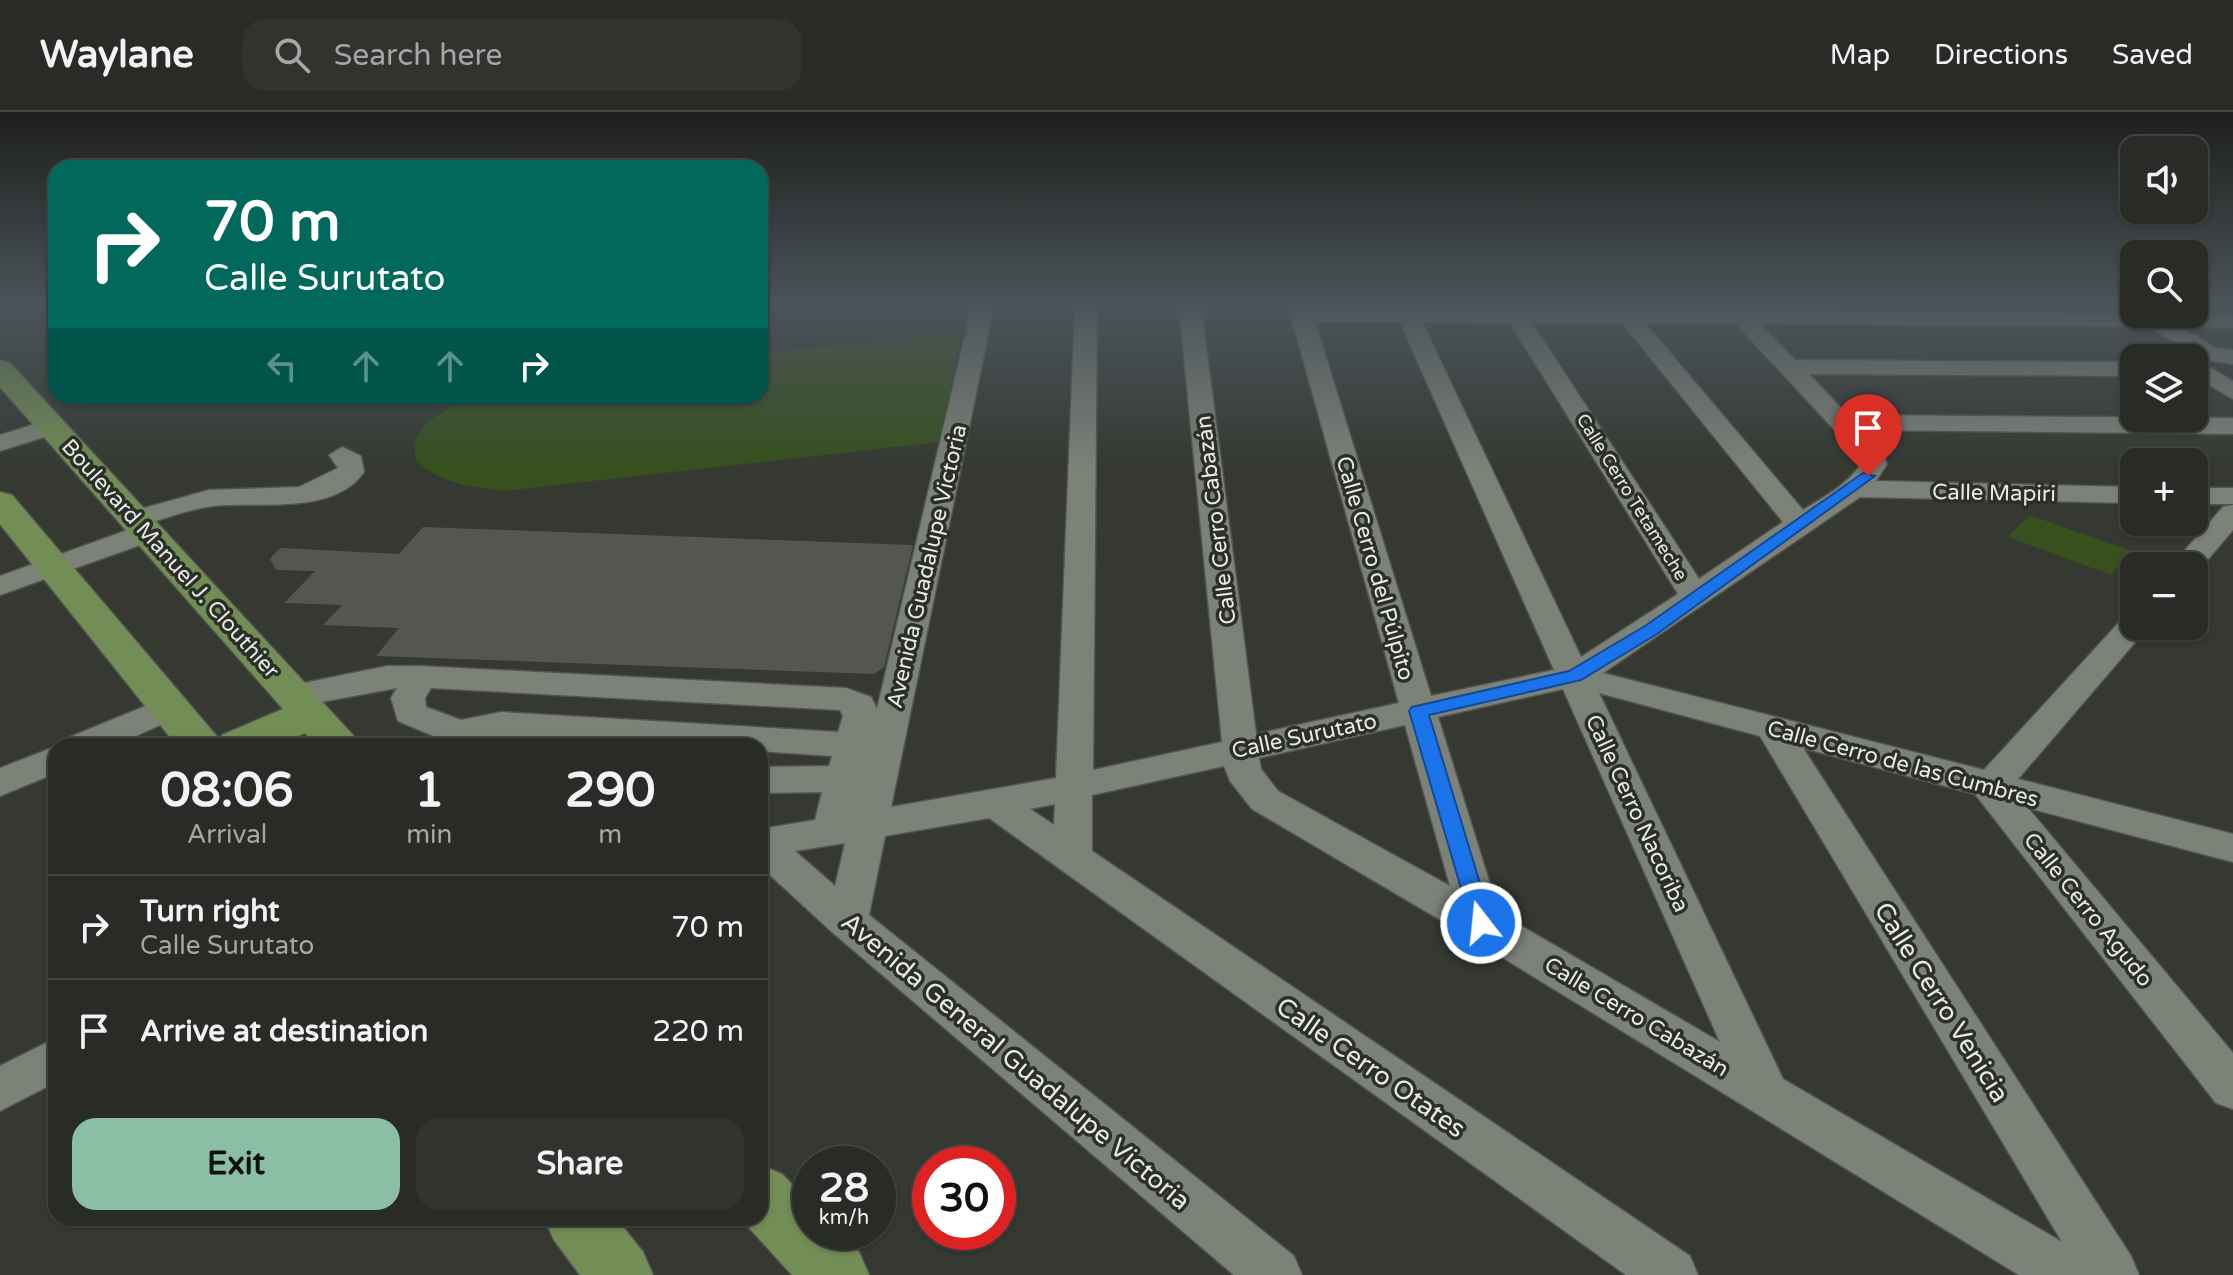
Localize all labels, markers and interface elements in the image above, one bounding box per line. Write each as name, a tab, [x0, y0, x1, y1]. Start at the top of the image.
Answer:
search box	[242, 19, 802, 91]
text: Waylane	[40, 32, 194, 78]
icon: search	[270, 33, 314, 77]
text: Search here	[334, 37, 503, 74]
text: Map	[1830, 38, 1890, 72]
text: Directions	[1934, 38, 2068, 72]
text: Saved	[2112, 38, 2193, 72]
map controls	[2120, 136, 2208, 640]
button: sound	[2120, 136, 2208, 224]
text: 70 m	[204, 189, 340, 256]
icon: right	[72, 192, 176, 296]
button: search	[2120, 240, 2208, 328]
text: Calle Surutato	[204, 257, 445, 300]
icon: left	[260, 344, 304, 388]
icon: ahead	[344, 344, 388, 388]
icon: ahead	[428, 344, 472, 388]
icon: right	[512, 344, 556, 388]
button: layers	[2120, 344, 2208, 432]
pin	[1834, 394, 1902, 476]
icon: arrive	[1846, 406, 1890, 450]
street label: Calle Cerro Tetameche	[1572, 410, 1692, 584]
street label: Calle Cerro Cabazán	[1190, 414, 1242, 626]
street label: Avenida Guadalupe Victoria	[882, 422, 972, 711]
street label: Boulevard Manuel J. Clouthier	[56, 434, 285, 684]
button: +	[2120, 448, 2208, 536]
street label: Calle Cerro del Púlpito	[1331, 453, 1419, 683]
street label: Calle Mapiri	[1932, 479, 2056, 507]
button: −	[2120, 552, 2208, 640]
street label: Calle Surutato	[1229, 708, 1379, 764]
street label: Calle Cerro Nacoriba	[1580, 711, 1694, 916]
street label: Calle Cerro de las Cumbres	[1764, 715, 2041, 813]
text: 08:06	[161, 762, 294, 820]
text: 1	[414, 762, 444, 820]
text: 290	[565, 762, 655, 820]
text: Arrival	[187, 819, 267, 850]
text: min	[406, 819, 452, 850]
text: m	[598, 819, 622, 850]
street label: Calle Cerro Agudo	[2018, 827, 2158, 992]
position arrow	[1439, 881, 1523, 965]
text: Turn right	[140, 893, 280, 930]
street label: Calle Cerro Venicia	[1867, 896, 2016, 1108]
icon: right	[72, 905, 116, 949]
street label: Avenida General Guadalupe Victoria	[835, 906, 1196, 1216]
text: 70 m	[671, 909, 744, 946]
text: Calle Surutato	[140, 930, 314, 961]
street label: Calle Cerro Cabazán	[1540, 952, 1733, 1082]
street label: Calle Cerro Otates	[1270, 991, 1471, 1144]
icon: arrive	[72, 1009, 116, 1053]
text: Arrive at destination	[140, 1013, 428, 1050]
text: 220 m	[652, 1013, 744, 1050]
button: Exit	[72, 1118, 400, 1210]
button: Share	[416, 1118, 744, 1210]
speed limit sign: 30	[912, 1146, 1016, 1250]
text: 28	[819, 1164, 869, 1212]
text: km/h	[819, 1206, 869, 1230]

